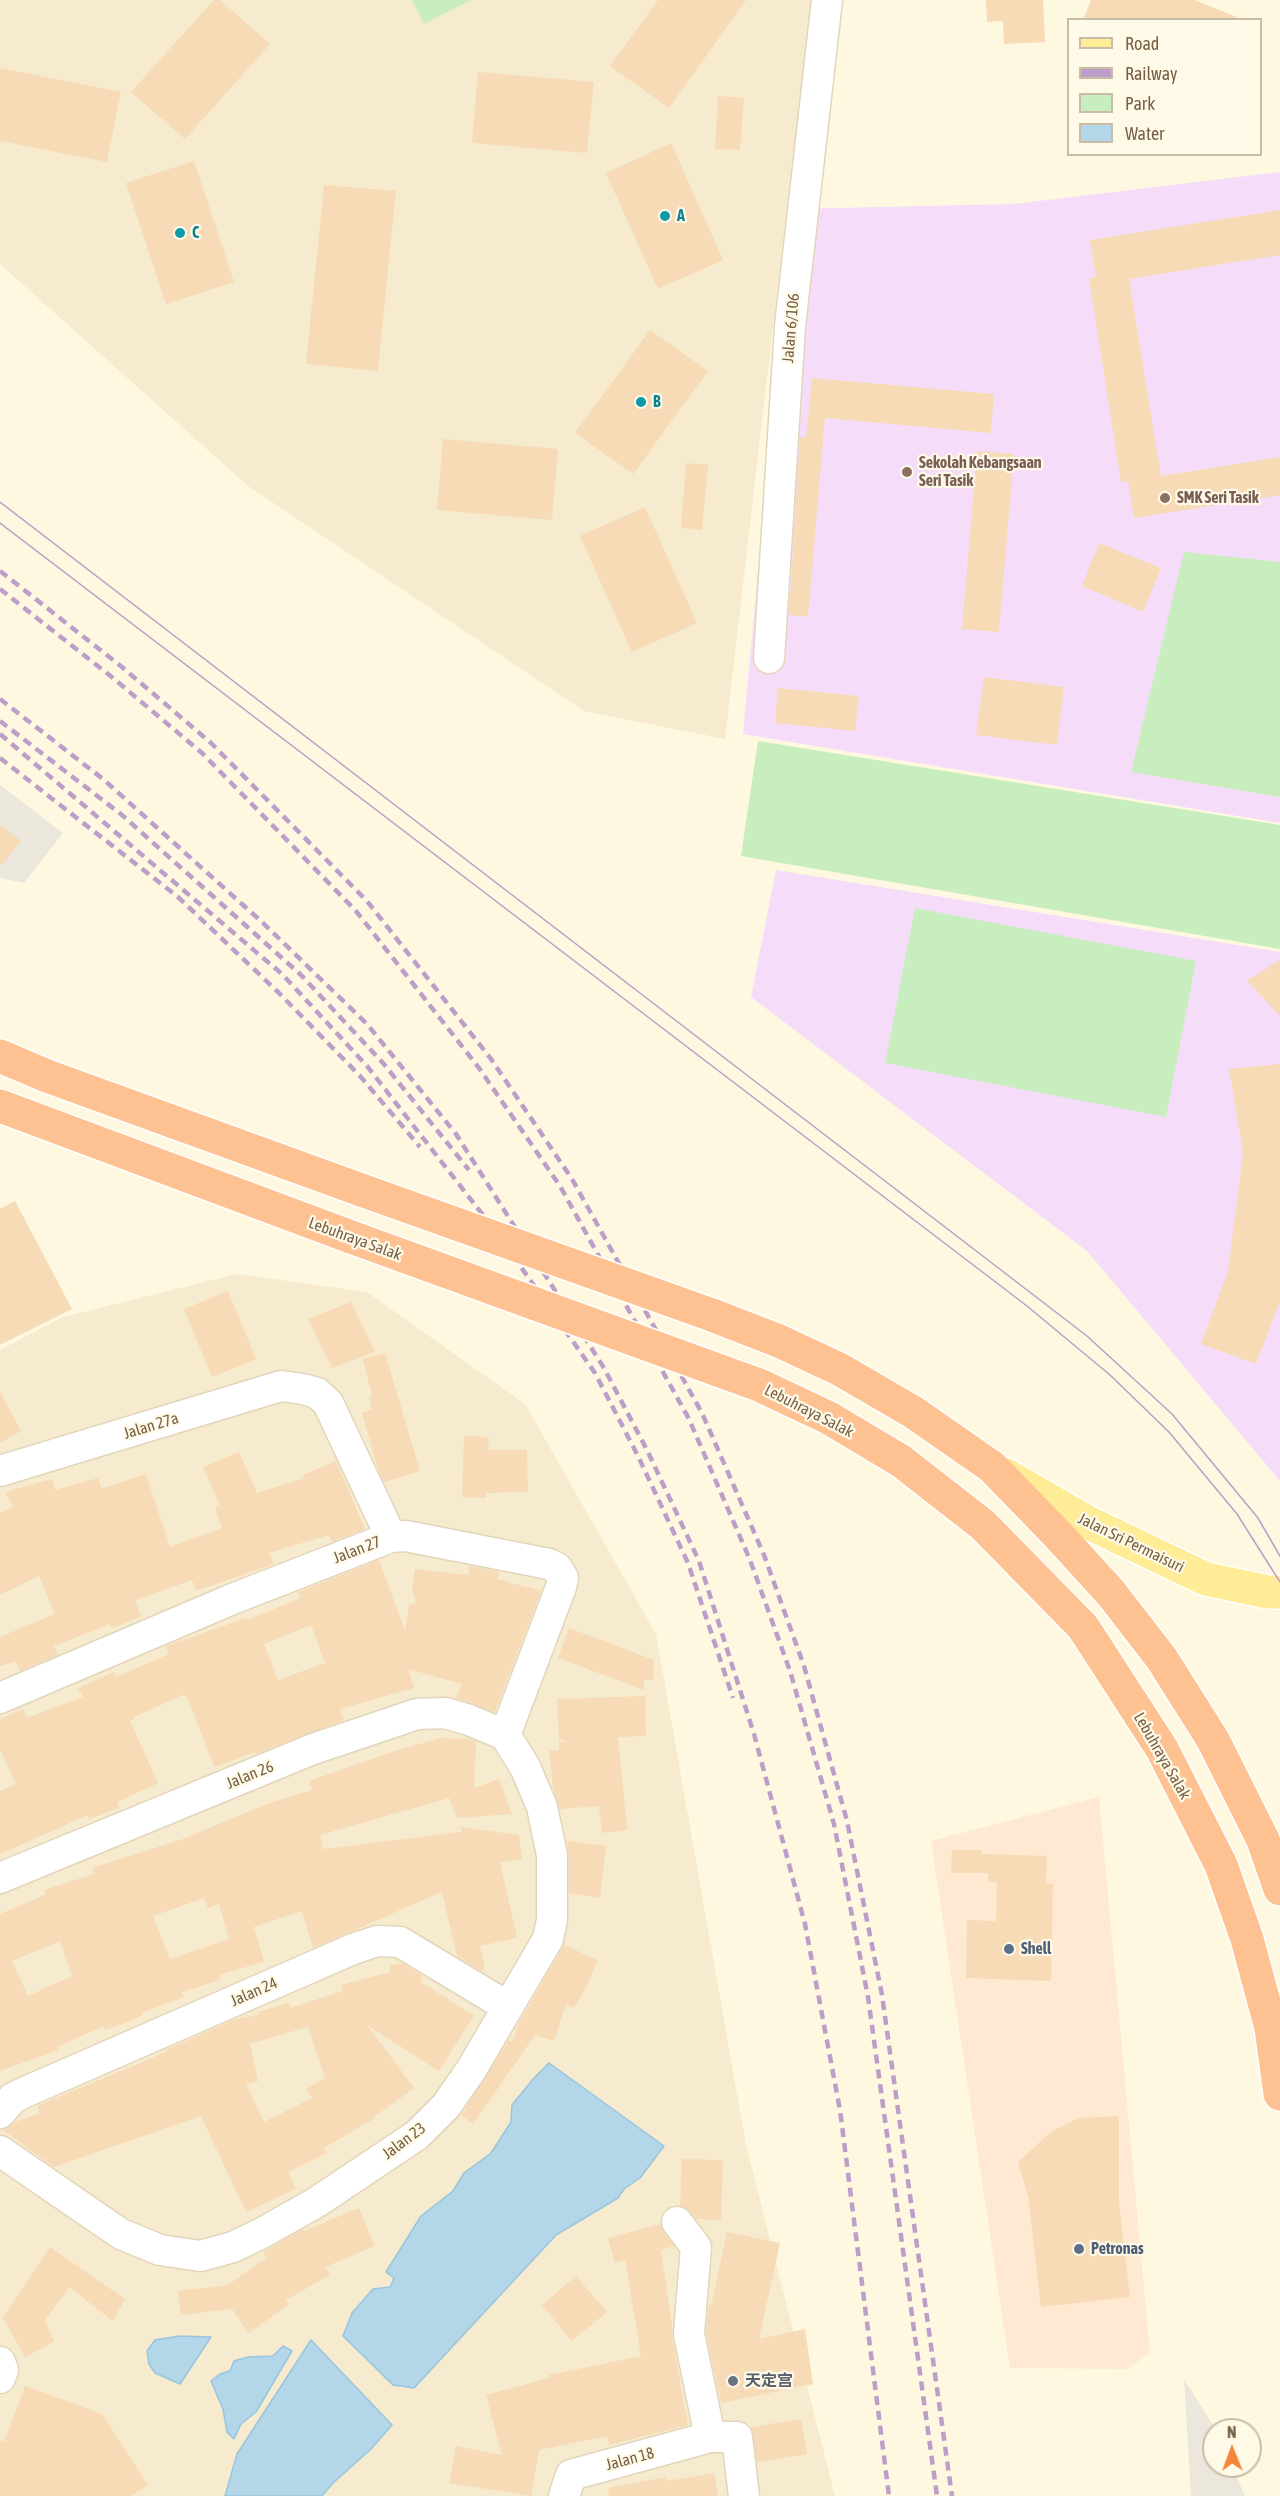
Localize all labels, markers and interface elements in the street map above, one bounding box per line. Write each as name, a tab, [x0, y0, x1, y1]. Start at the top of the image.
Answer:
legend	[1067, 18, 1262, 156]
text: Road	[1125, 33, 1159, 54]
text: Railway	[1125, 63, 1177, 84]
text: Park	[1125, 93, 1155, 114]
text: Water	[1125, 123, 1164, 144]
place label: A	[677, 206, 685, 226]
marker: A	[658, 209, 672, 223]
place label: C	[192, 223, 199, 243]
marker: C	[173, 226, 187, 240]
street label: Jalan 6/106	[778, 292, 804, 364]
place label: B	[653, 392, 661, 412]
marker: B	[634, 395, 648, 409]
place label: Sekolah Kebangsaan Seri Tasik	[919, 453, 1042, 491]
marker: Sekolah Kebangsaan Seri Tasik	[900, 465, 914, 479]
place label: SMK Seri Tasik	[1177, 488, 1259, 508]
marker: SMK Seri Tasik	[1158, 491, 1172, 505]
street label: Lebuhraya Salak	[306, 1213, 404, 1265]
street label: Lebuhraya Salak	[761, 1380, 857, 1442]
street label: Jalan 27a	[121, 1409, 181, 1443]
street label: Jalan Sri Permaisuri	[1075, 1509, 1187, 1577]
street label: Jalan 27	[331, 1532, 383, 1568]
street label: Lebuhraya Salak	[1129, 1709, 1195, 1803]
street label: Jalan 26	[224, 1757, 276, 1793]
place label: Shell	[1021, 1939, 1051, 1959]
marker: Shell	[1002, 1942, 1016, 1956]
street label: Jalan 24	[228, 1973, 280, 2011]
street label: Jalan 23	[379, 2119, 429, 2163]
place label: Petronas	[1091, 2239, 1144, 2259]
marker: Petronas	[1072, 2242, 1086, 2256]
place label: 天定宫	[745, 2371, 793, 2391]
marker: 天定宫	[726, 2374, 740, 2388]
north arrow	[1202, 2418, 1262, 2478]
text: N	[1227, 2423, 1237, 2441]
street label: Jalan 18	[604, 2443, 656, 2475]

